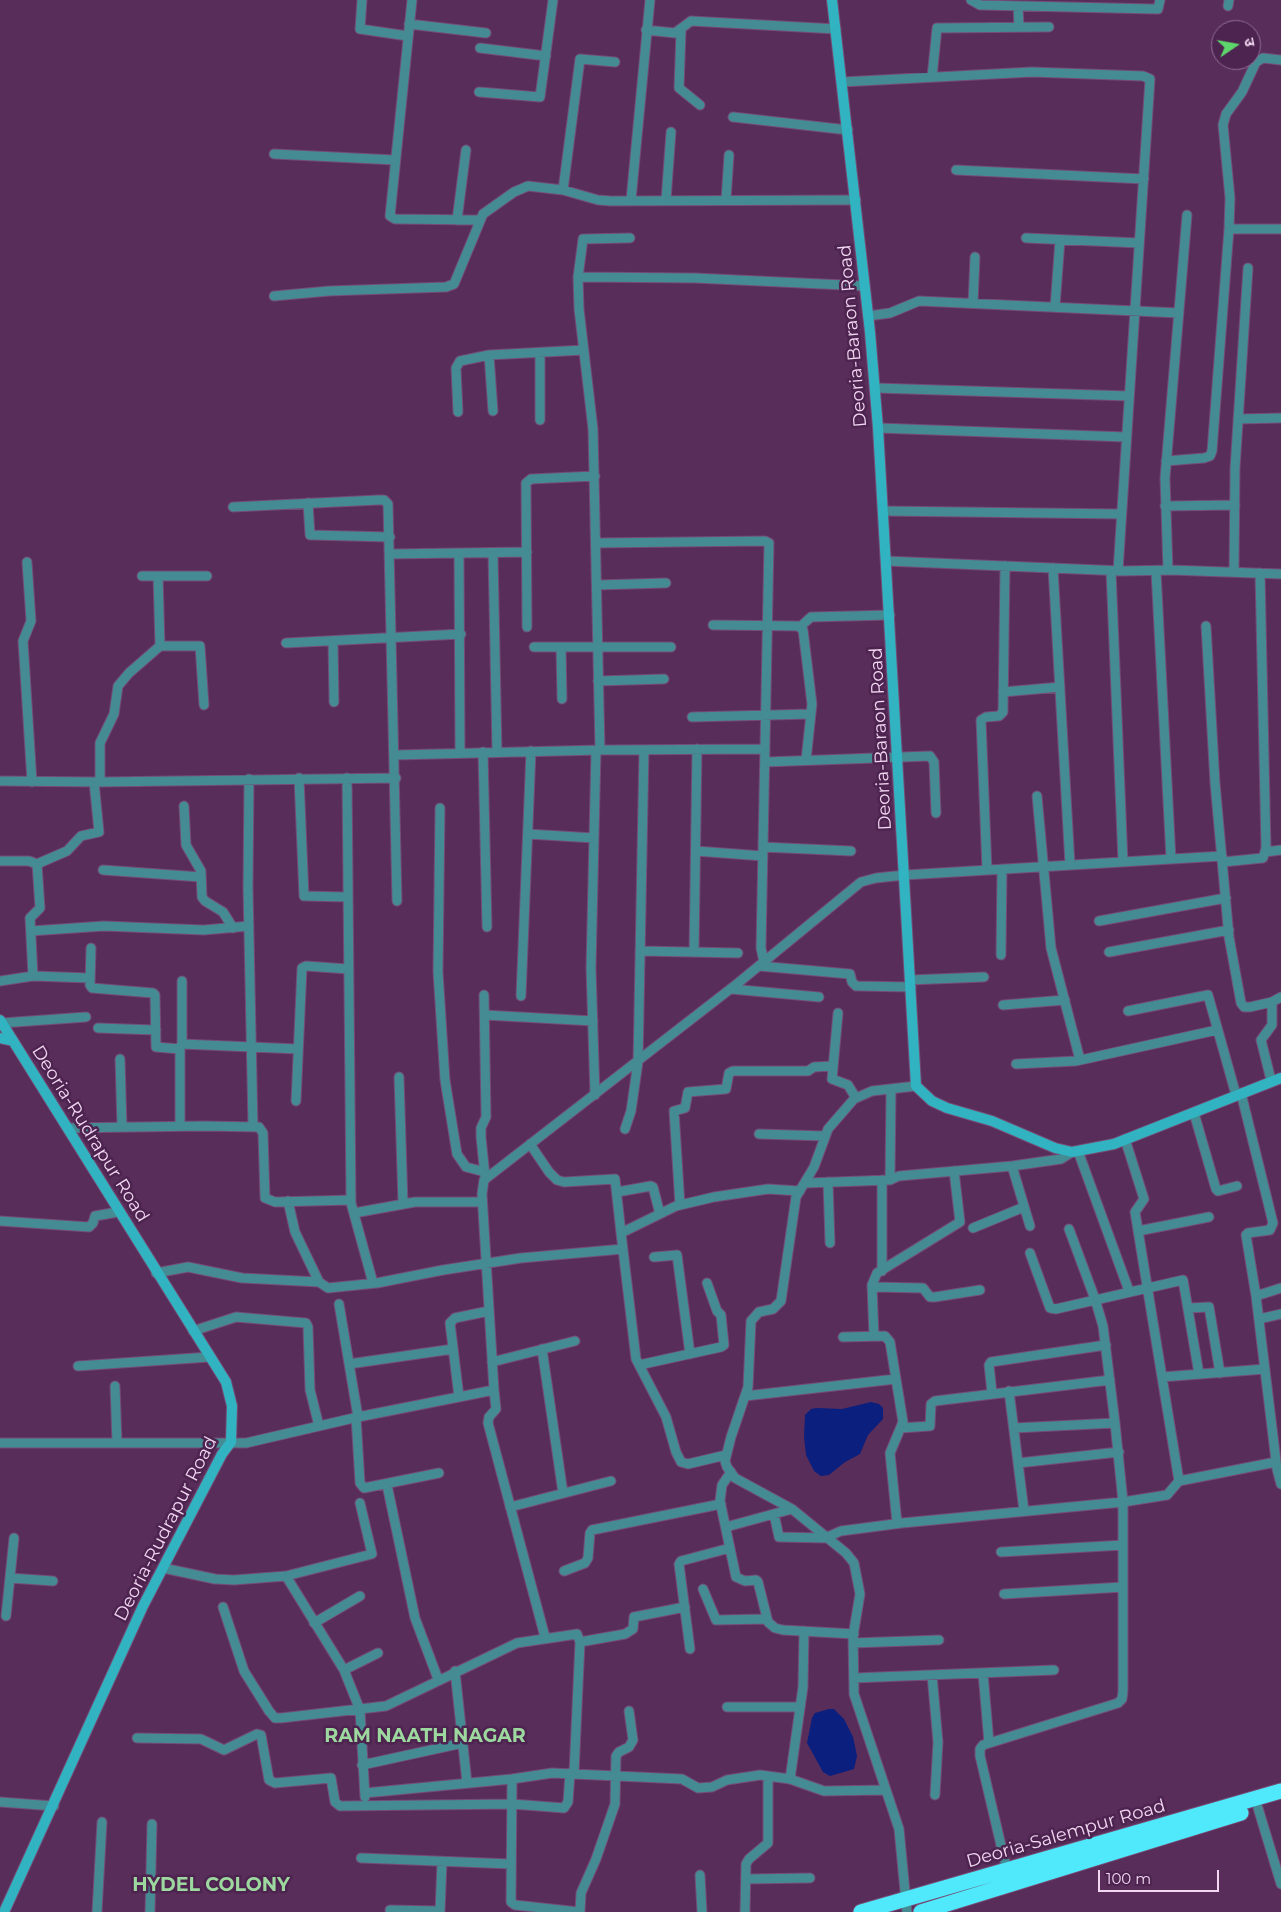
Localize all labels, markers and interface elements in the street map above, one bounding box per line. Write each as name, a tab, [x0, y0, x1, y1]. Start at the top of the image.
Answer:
north arrow	[1211, 20, 1261, 70]
text: उ	[1240, 36, 1259, 48]
street label: Deoria-Baraon Road	[834, 244, 872, 428]
street label: Deoria-Baraon Road	[865, 647, 897, 831]
street label: Deoria-Rudrapur Road	[27, 1042, 153, 1226]
street label: Deoria-Rudrapur Road	[110, 1433, 222, 1625]
district label: RAM NAATH NAGAR	[324, 1725, 526, 1747]
street label: Deoria-Salempur Road	[964, 1795, 1168, 1873]
scale bar	[1101, 1860, 1222, 1892]
text: 100 m	[1106, 1869, 1151, 1888]
district label: HYDEL COLONY	[132, 1874, 290, 1896]

